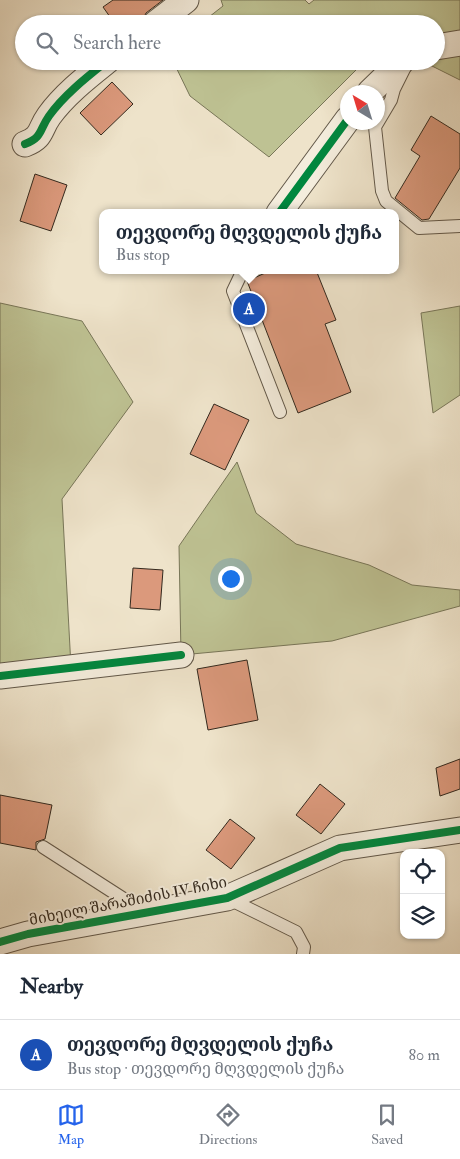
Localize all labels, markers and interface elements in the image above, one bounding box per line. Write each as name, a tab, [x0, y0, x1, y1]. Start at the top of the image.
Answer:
search box	[15, 15, 445, 70]
icon: search	[33, 29, 61, 57]
text: Search here	[73, 31, 161, 55]
north arrow	[340, 85, 385, 130]
popup	[99, 209, 399, 274]
text: თევდორე მღვდელის ქუჩა	[116, 221, 382, 245]
text: Bus stop	[116, 245, 170, 265]
pin: A	[233, 290, 265, 328]
your location	[218, 566, 244, 592]
map controls	[400, 849, 445, 939]
button: locate	[400, 849, 445, 894]
street label: მიხეილ შარაშიძის IV ჩიხი	[28, 873, 229, 930]
button: layers	[400, 894, 445, 939]
text: Nearby	[20, 973, 83, 1000]
text: თევდორე მღვდელის ქუჩა	[67, 1033, 333, 1057]
text: A	[31, 1045, 41, 1065]
text: 80 m	[409, 1045, 440, 1065]
text: Bus stop · თევდორე მღვდელის ქუჩა	[67, 1059, 344, 1079]
tab: Map	[57, 1101, 85, 1148]
tab: Directions	[199, 1101, 257, 1148]
tab: Saved	[371, 1101, 403, 1148]

